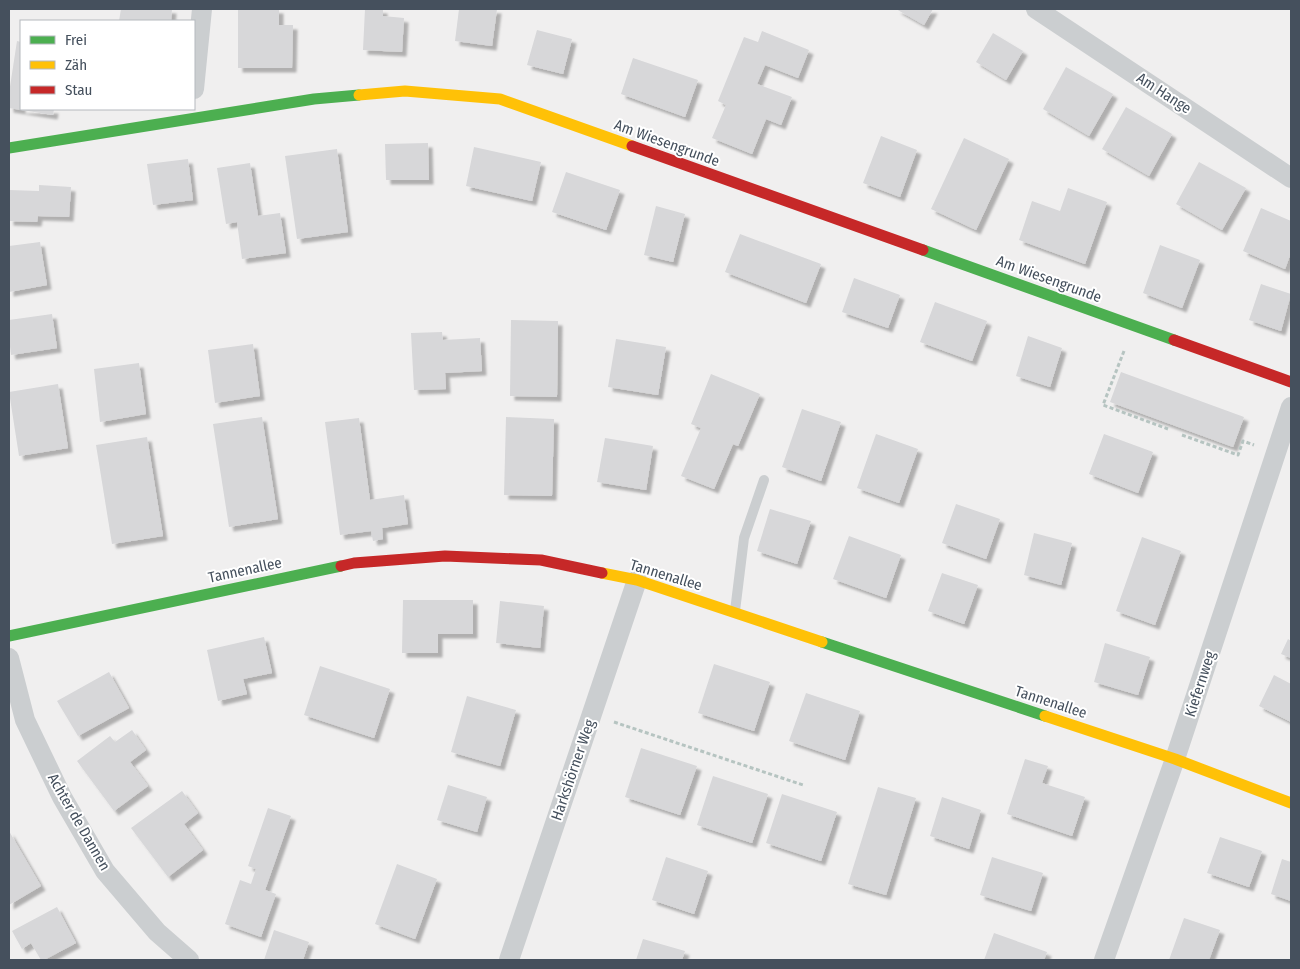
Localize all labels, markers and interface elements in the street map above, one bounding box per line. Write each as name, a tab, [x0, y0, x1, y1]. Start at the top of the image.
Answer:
legend	[20, 20, 195, 110]
text: Frei	[65, 31, 87, 49]
text: Zäh	[65, 56, 87, 74]
street label: Am Hange	[1133, 69, 1195, 117]
text: Stau	[65, 81, 92, 99]
street label: Am Wiesengrunde	[612, 116, 722, 170]
street label: Am Wiesengrunde	[994, 252, 1104, 306]
street label: Tannenallee	[207, 553, 283, 587]
street label: Tannenallee	[628, 555, 704, 595]
street label: Kiefernweg	[1181, 649, 1219, 719]
street label: Tannenallee	[1013, 682, 1089, 722]
street label: Harkshörner Weg	[547, 717, 599, 823]
street label: Achter de Dannen	[44, 770, 114, 874]

